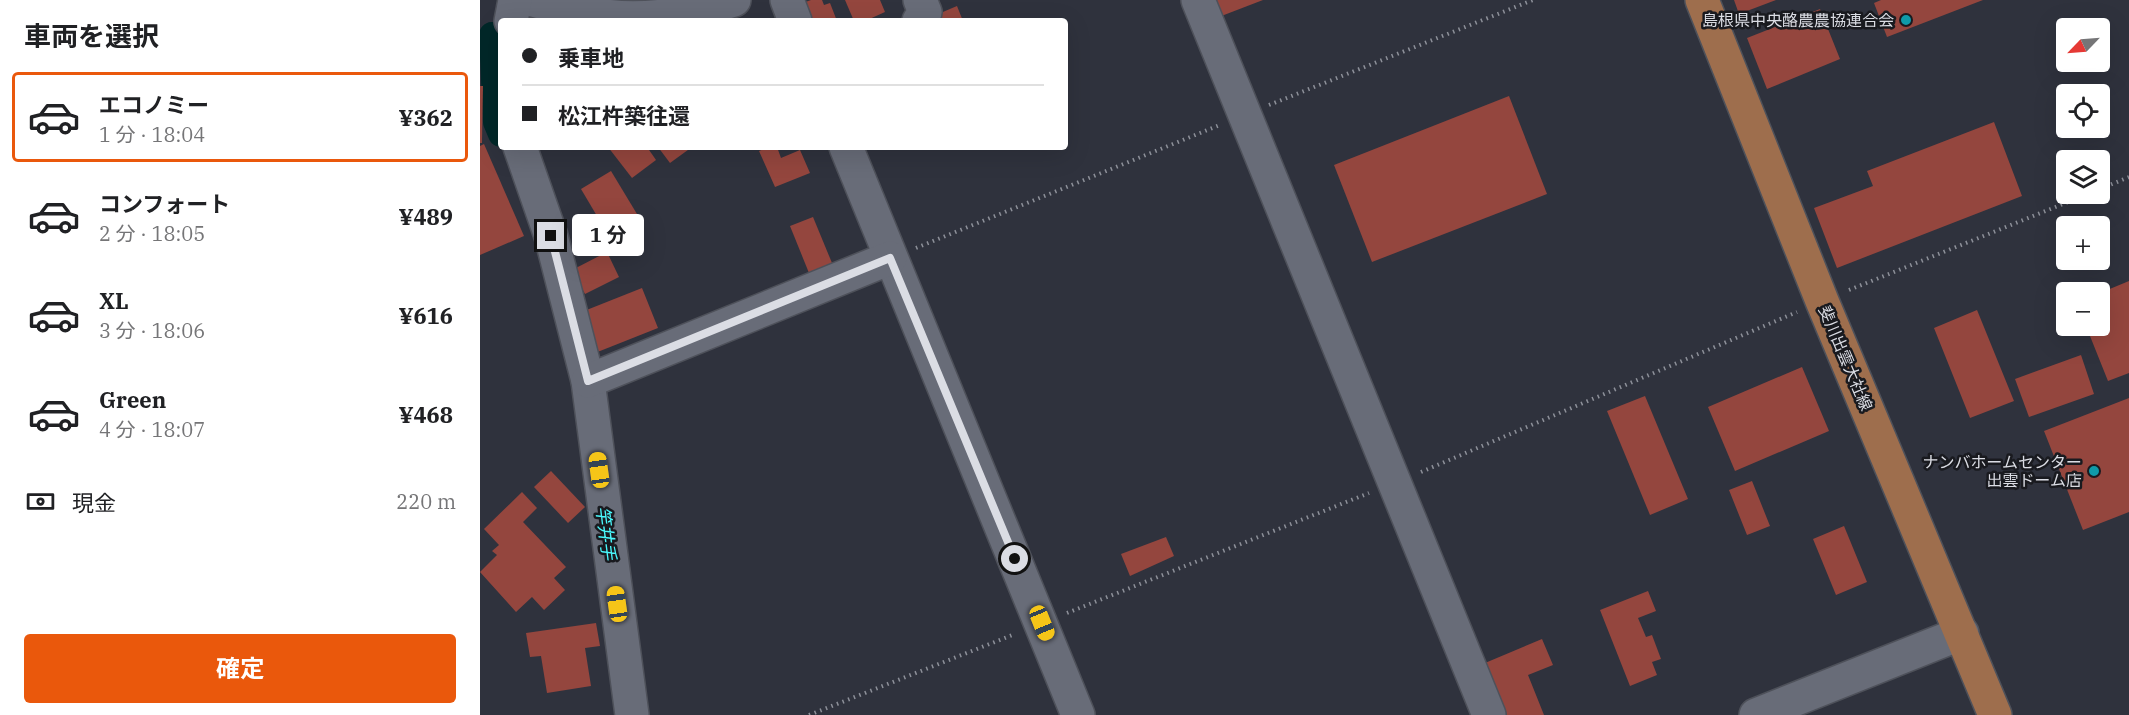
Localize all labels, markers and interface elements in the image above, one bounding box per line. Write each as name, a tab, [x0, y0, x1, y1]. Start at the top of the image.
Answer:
place label: 島根県中央酪農農協連合会	[1702, 10, 1894, 30]
marker: 島根県中央酪農農協連合会	[1899, 13, 1913, 27]
text: 車両を選択	[24, 18, 159, 53]
north arrow	[2056, 18, 2110, 72]
map controls	[2056, 18, 2110, 336]
text: 乗車地	[558, 43, 624, 72]
button: locate	[2056, 84, 2110, 138]
icon: car	[27, 90, 81, 144]
text: エコノミー	[99, 90, 209, 119]
text: 松江杵築往還	[558, 101, 690, 130]
text: ¥362	[398, 103, 453, 132]
text: 1 分 · 18:04	[99, 121, 205, 148]
button: layers	[2056, 150, 2110, 204]
icon: car	[27, 189, 81, 243]
text: コンフォート	[99, 189, 230, 218]
text: ¥489	[398, 202, 453, 231]
callout: 1 分	[572, 215, 644, 257]
button: +	[2056, 216, 2110, 270]
text: 2 分 · 18:05	[99, 220, 205, 247]
text: 1 分	[590, 221, 626, 248]
route end	[537, 222, 564, 249]
button: −	[2056, 282, 2110, 336]
text: XL	[99, 286, 129, 315]
icon: car	[27, 288, 81, 342]
text: ¥616	[398, 301, 453, 330]
street label: 斐川出雲大社線	[1815, 303, 1877, 413]
text: 3 分 · 18:06	[99, 317, 205, 344]
text: Green	[99, 385, 166, 414]
icon: car	[27, 387, 81, 441]
text: ¥468	[398, 400, 453, 429]
text: 4 分 · 18:07	[99, 416, 205, 443]
car	[588, 451, 610, 489]
place label: ナンバホームセンター 出雲ドーム店	[1922, 452, 2082, 490]
marker: ナンバホームセンター 出雲ドーム店	[2087, 464, 2101, 478]
icon: cash	[24, 485, 57, 518]
text: 現金	[72, 488, 116, 517]
text: 220 m	[396, 488, 456, 515]
water label: 竿井手	[591, 505, 621, 562]
route start	[1001, 545, 1028, 572]
car	[606, 585, 628, 623]
car	[1027, 603, 1057, 643]
button: 確定	[24, 634, 456, 703]

